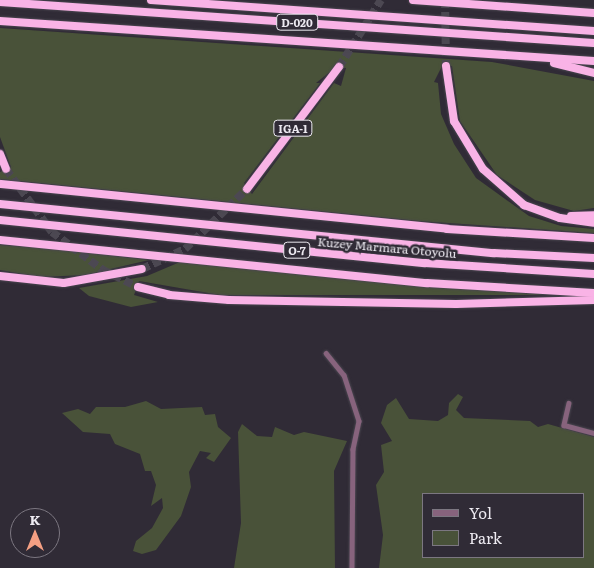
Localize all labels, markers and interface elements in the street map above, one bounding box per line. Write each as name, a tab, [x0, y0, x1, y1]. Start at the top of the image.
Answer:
road number: D-020	[276, 14, 318, 31]
road number: IGA-1	[273, 120, 313, 136]
street label: Kuzey Marmara Otoyolu	[317, 235, 457, 261]
road number: O-7	[283, 242, 311, 258]
legend	[422, 493, 584, 558]
text: Yol	[469, 501, 492, 524]
north arrow	[10, 508, 60, 558]
text: K	[30, 509, 40, 529]
text: Park	[469, 526, 502, 549]

